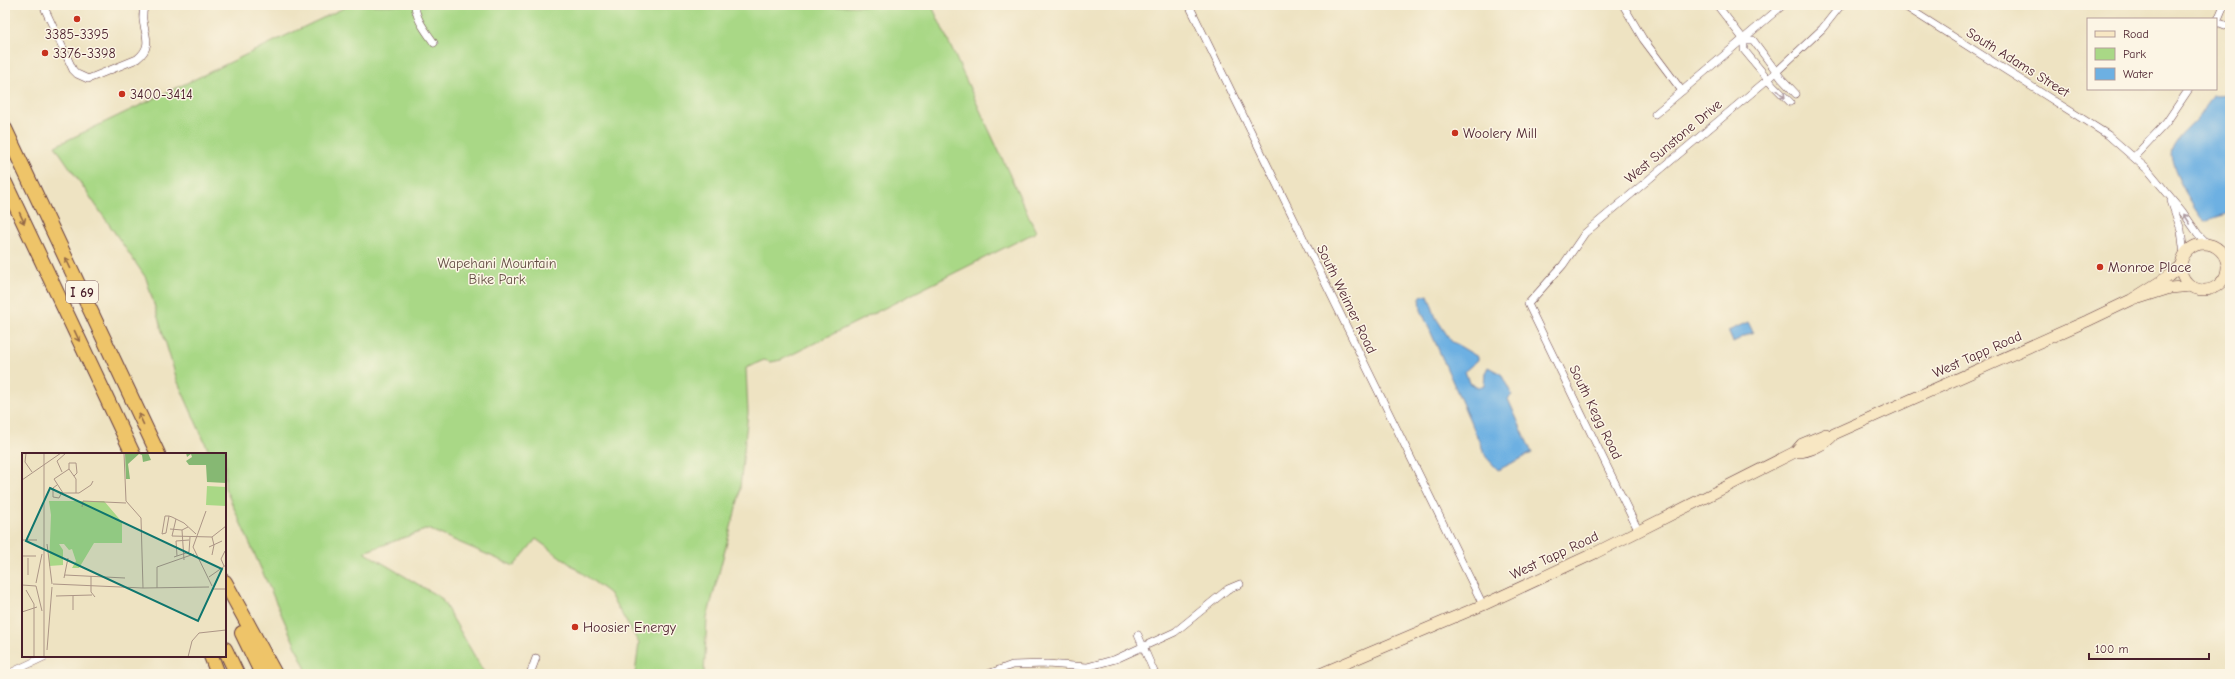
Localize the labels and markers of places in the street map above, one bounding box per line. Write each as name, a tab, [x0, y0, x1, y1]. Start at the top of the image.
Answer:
marker: 3385-3395	[72, 14, 82, 24]
place label: 3385-3395	[45, 26, 109, 43]
place label: 3376-3398	[53, 45, 116, 62]
marker: 3376-3398	[40, 48, 50, 58]
place label: 3400-3414	[130, 86, 193, 103]
marker: 3400-3414	[117, 89, 127, 99]
place label: Woolery Mill	[1463, 125, 1537, 142]
marker: Woolery Mill	[1450, 128, 1460, 138]
place label: Monroe Place	[2108, 259, 2191, 276]
marker: Monroe Place	[2095, 262, 2105, 272]
place label: Hoosier Energy	[583, 619, 677, 636]
marker: Hoosier Energy	[570, 622, 580, 632]

